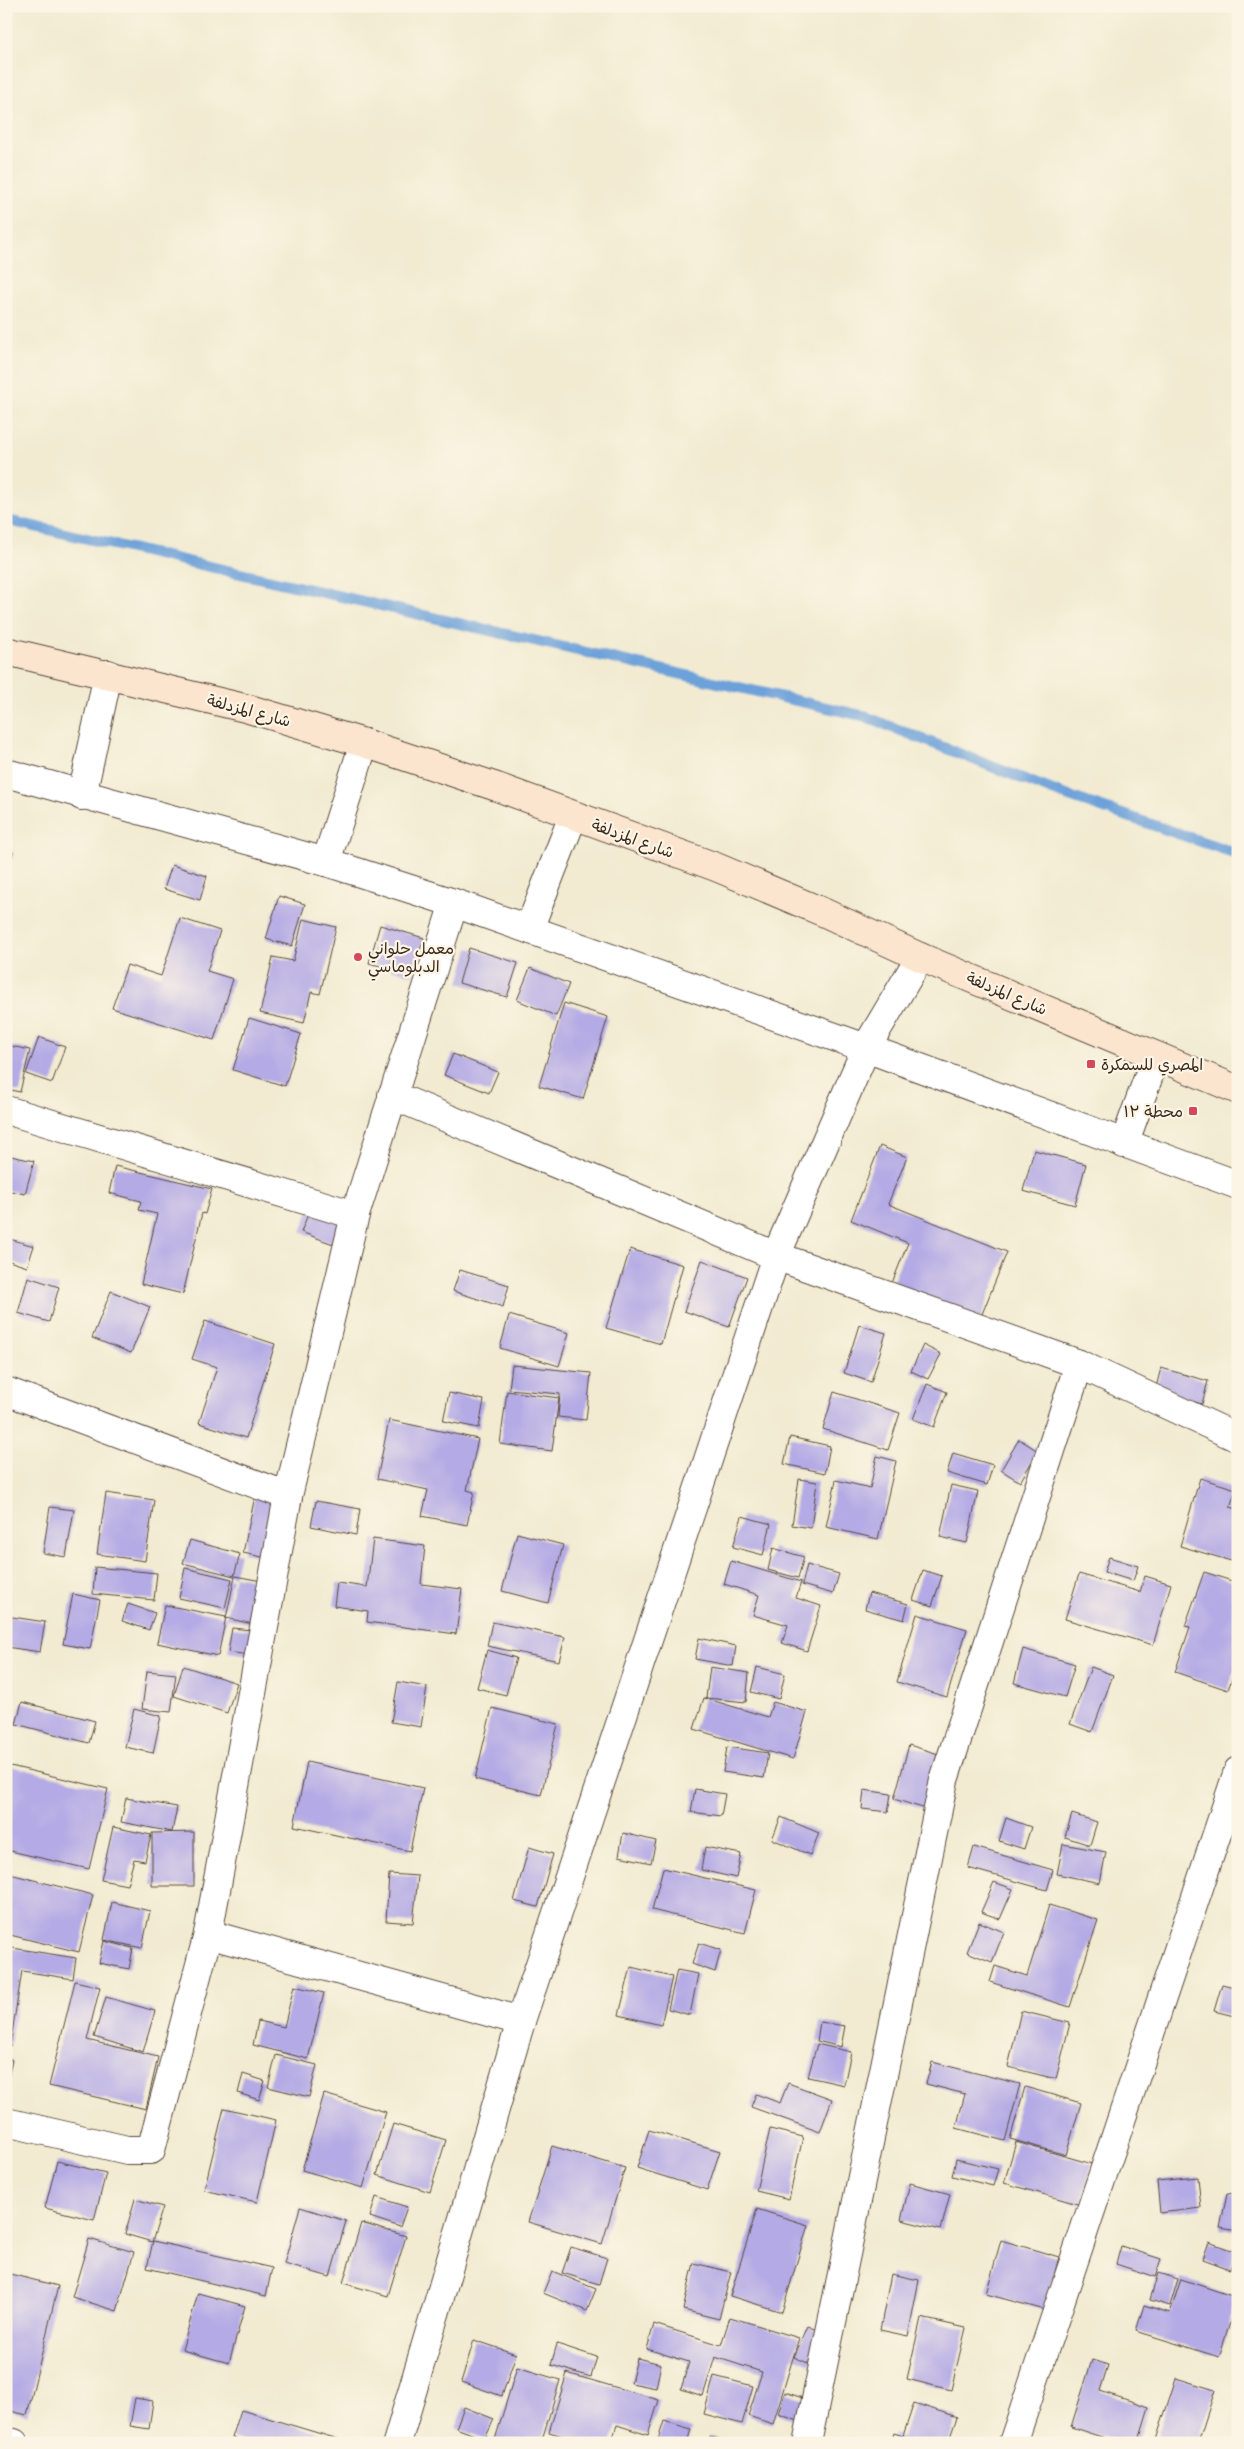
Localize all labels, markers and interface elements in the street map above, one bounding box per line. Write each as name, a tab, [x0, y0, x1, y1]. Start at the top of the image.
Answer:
street label: شارع المزدلفة	[204, 691, 293, 733]
street label: شارع المزدلفة	[589, 816, 676, 864]
place label: معمل حلواني الدبلوماسي	[368, 940, 454, 981]
marker: معمل حلواني الدبلوماسي	[352, 951, 364, 963]
street label: شارع المزدلفة	[963, 969, 1050, 1021]
place label: المصري للسمكرة	[1101, 1056, 1203, 1076]
marker: المصري للسمكرة	[1085, 1058, 1097, 1070]
place label: محطة ١٣	[1123, 1103, 1183, 1122]
marker: محطة ١٣	[1187, 1105, 1199, 1117]

